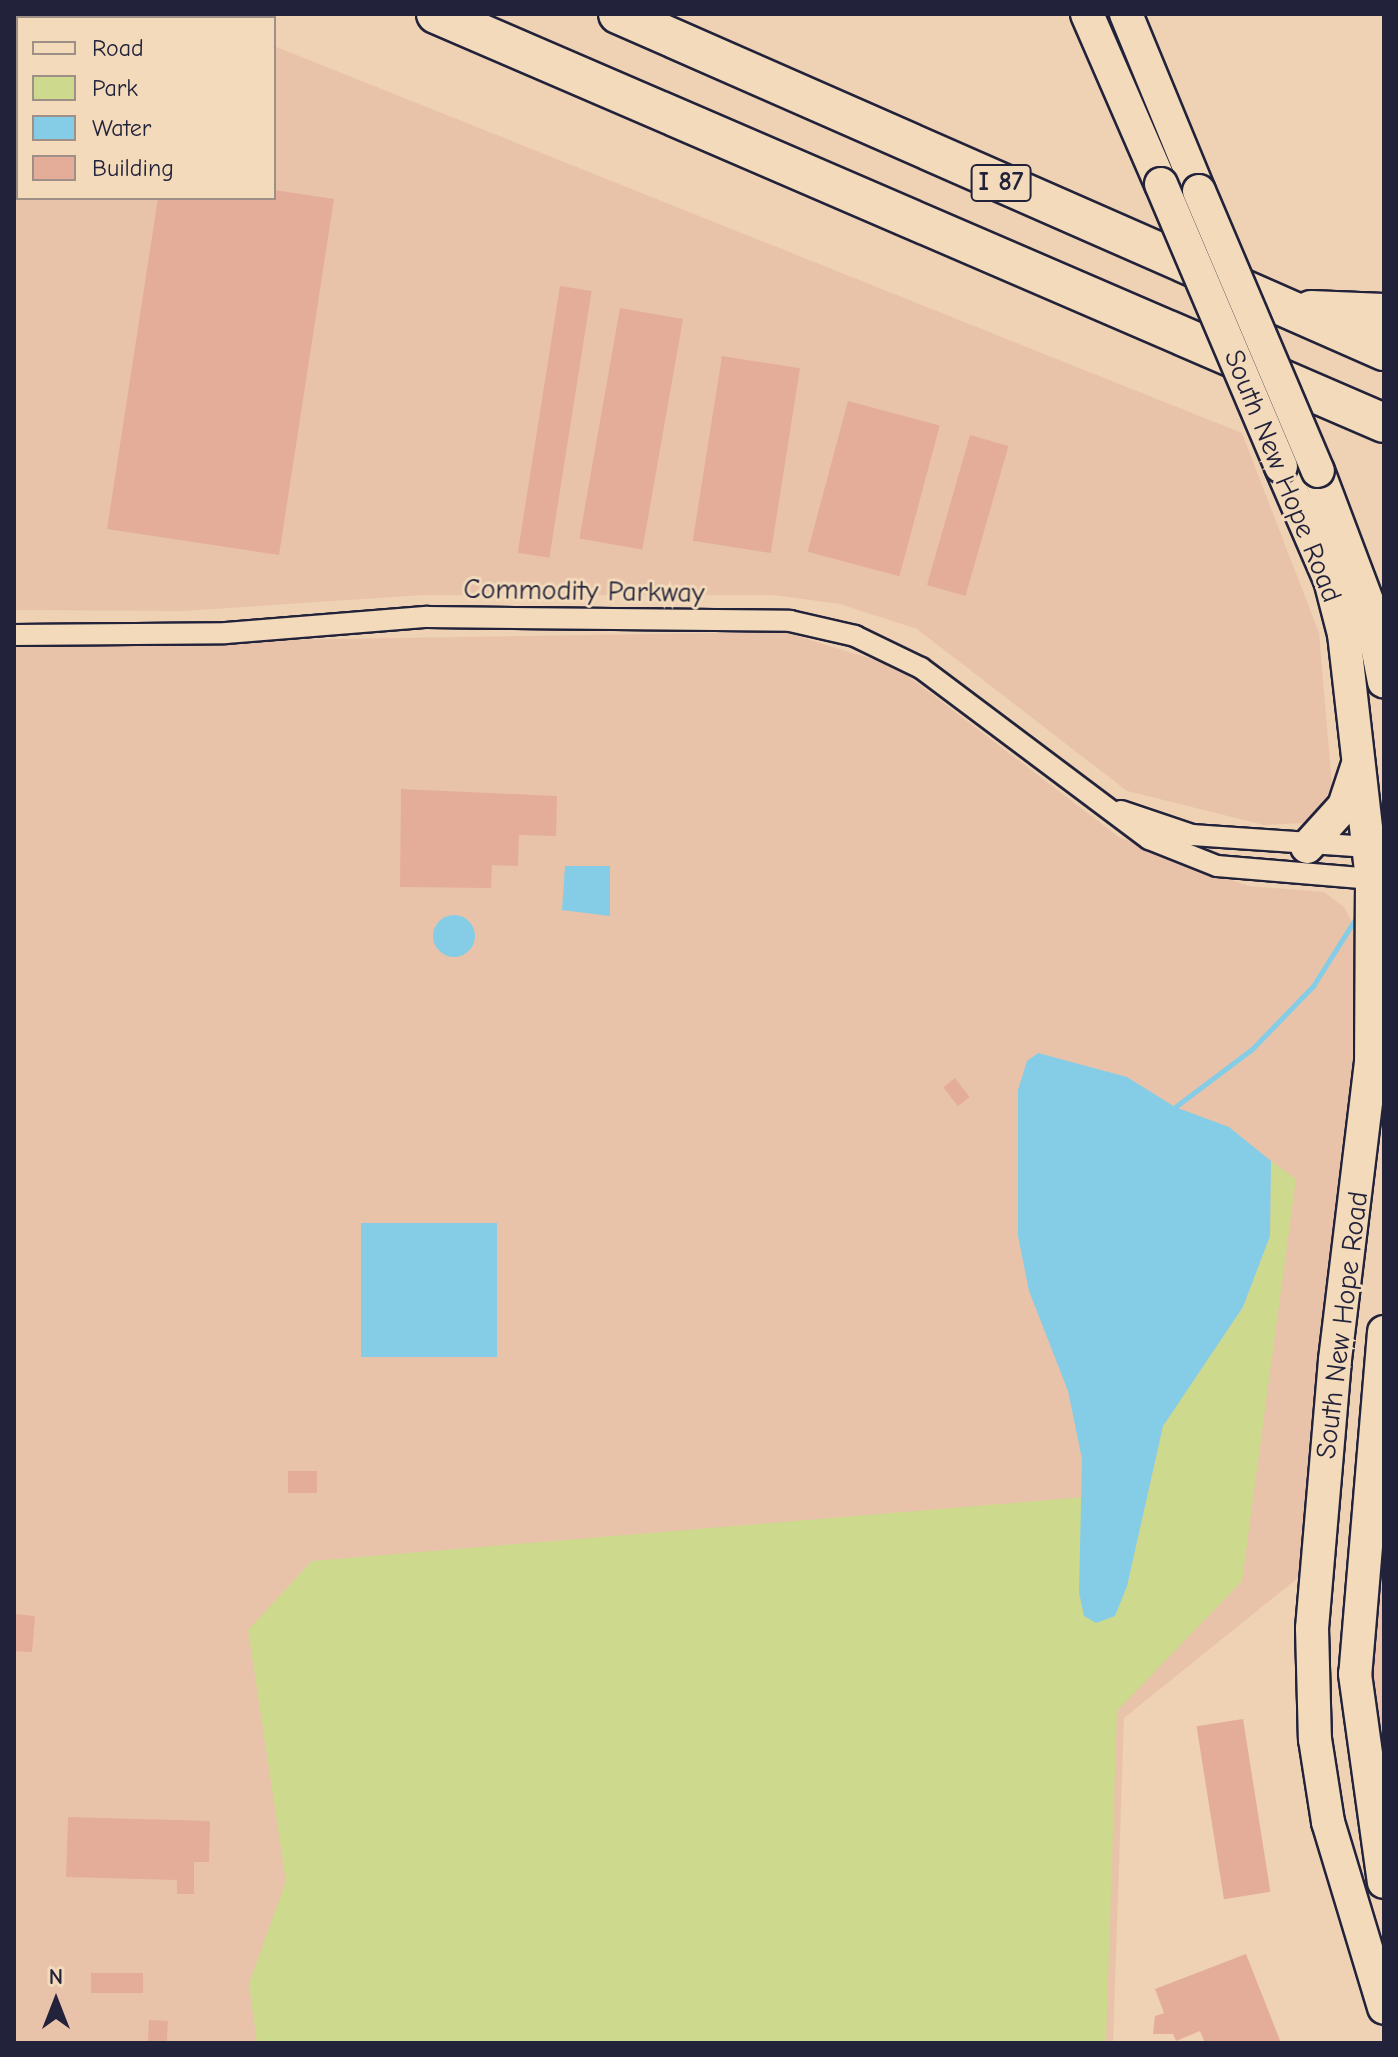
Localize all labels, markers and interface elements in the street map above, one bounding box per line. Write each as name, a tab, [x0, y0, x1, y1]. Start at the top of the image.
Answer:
legend	[16, 16, 276, 200]
text: Road	[92, 34, 144, 62]
text: Park	[92, 74, 138, 102]
text: Water	[92, 114, 151, 142]
text: Building	[92, 154, 174, 182]
road number: I 87	[969, 161, 1033, 205]
street label: South New Hope Road	[1217, 345, 1349, 607]
street label: Commodity Parkway	[463, 572, 705, 610]
street label: South New Hope Road	[1309, 1189, 1375, 1461]
north arrow	[16, 1961, 96, 2041]
text: N	[49, 1964, 63, 1990]

